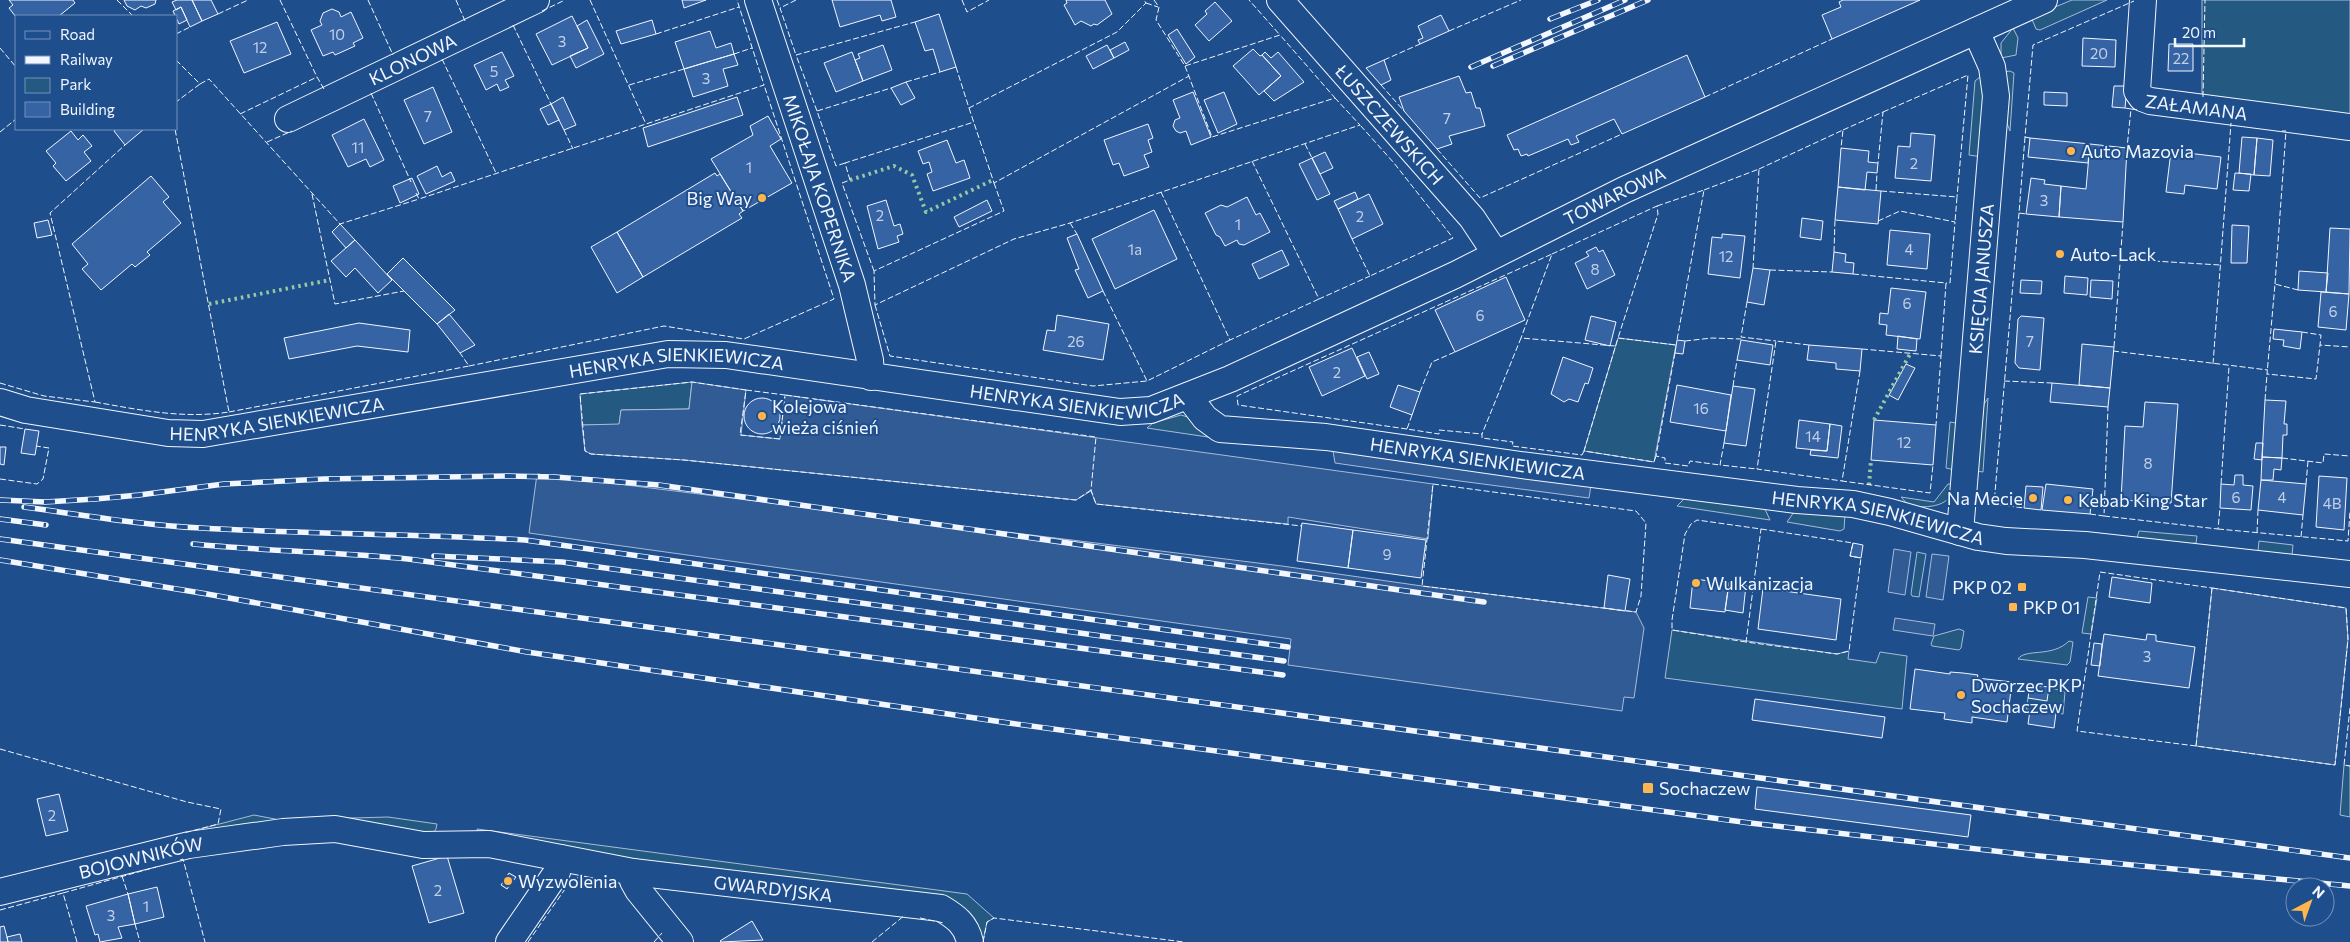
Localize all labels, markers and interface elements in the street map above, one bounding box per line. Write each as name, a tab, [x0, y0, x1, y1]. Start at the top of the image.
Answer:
legend	[15, 15, 178, 130]
scale bar	[2175, 15, 2244, 47]
text: 20 m	[2182, 23, 2216, 41]
text: Road	[60, 25, 95, 43]
house number: 10	[329, 25, 345, 43]
street label: KLONOWA	[365, 29, 460, 90]
house number: 3	[558, 32, 566, 50]
house number: 12	[253, 38, 267, 56]
house number: 20	[2090, 44, 2108, 62]
house number: 22	[2173, 49, 2189, 67]
text: Railway	[60, 50, 113, 68]
street label: ŁUSZCZEWSKICH	[1330, 59, 1448, 189]
house number: 5	[490, 62, 498, 80]
house number: 3	[702, 69, 710, 87]
text: Park	[60, 75, 91, 93]
street label: ZAŁAMANA	[2144, 89, 2249, 125]
street label: MIKOŁAJA KOPERNIKA	[779, 91, 861, 285]
text: Building	[60, 100, 115, 118]
house number: 7	[424, 107, 432, 125]
house number: 7	[1443, 109, 1451, 127]
house number: 11	[352, 138, 364, 156]
place label: Auto Mazovia	[2081, 140, 2194, 162]
marker: Auto Mazovia	[2065, 145, 2077, 157]
house number: 2	[1910, 154, 1918, 172]
house number: 1	[746, 158, 752, 176]
street label: TOWAROWA	[1560, 162, 1669, 230]
place label: Big Way	[687, 187, 752, 209]
house number: 3	[2040, 191, 2048, 209]
marker: Big Way	[756, 192, 768, 204]
street label: KSIĘCIA JANUSZA	[1964, 203, 1998, 355]
house number: 2	[876, 206, 884, 224]
house number: 2	[1356, 207, 1364, 225]
house number: 1	[1235, 215, 1241, 233]
house number: 1a	[1128, 240, 1142, 258]
house number: 4	[1905, 240, 1914, 258]
place label: Auto-Lack	[2070, 243, 2157, 265]
house number: 12	[1719, 247, 1733, 265]
marker: Auto-Lack	[2054, 248, 2066, 260]
house number: 8	[1590, 260, 1600, 278]
house number: 6	[1902, 294, 1912, 312]
house number: 6	[2328, 302, 2338, 320]
house number: 6	[1475, 306, 1485, 324]
house number: 26	[1067, 332, 1085, 350]
house number: 7	[2026, 332, 2034, 350]
street label: HENRYKA SIENKIEWICZA	[567, 343, 786, 382]
house number: 2	[1333, 363, 1341, 381]
street label: HENRYKA SIENKIEWICZA	[968, 379, 1187, 424]
street label: HENRYKA SIENKIEWICZA	[169, 392, 386, 445]
place label: Kolejowa wieża ciśnień	[772, 395, 879, 438]
house number: 16	[1693, 399, 1709, 417]
marker: Kolejowa wieża ciśnień	[756, 410, 768, 422]
house number: 14	[1805, 427, 1821, 445]
street label: HENRYKA SIENKIEWICZA	[1369, 432, 1587, 484]
house number: 12	[1897, 433, 1911, 451]
house number: 8	[2143, 454, 2153, 472]
street label: HENRYKA SIENKIEWICZA	[1770, 486, 1987, 549]
place label: Na Mecie	[1947, 487, 2023, 509]
house number: 6	[2231, 488, 2241, 506]
house number: 4	[2278, 488, 2287, 506]
place label: Kebab King Star	[2078, 489, 2208, 511]
marker: Na Mecie	[2027, 492, 2039, 504]
marker: Kebab King Star	[2062, 494, 2074, 506]
house number: 4B	[2323, 494, 2342, 512]
house number: 9	[1382, 545, 1392, 563]
place label: Wulkanizacja	[1706, 572, 1813, 594]
place label: PKP 02	[1952, 576, 2012, 598]
marker: Wulkanizacja	[1690, 577, 1702, 589]
marker: PKP 02	[2016, 581, 2028, 593]
place label: PKP 01	[2023, 596, 2081, 618]
marker: PKP 01	[2007, 601, 2019, 613]
house number: 3	[2143, 647, 2151, 665]
place label: Dworzec PKP Sochaczew	[1971, 674, 2082, 717]
marker: Dworzec PKP Sochaczew	[1955, 689, 1967, 701]
place label: Sochaczew	[1659, 777, 1750, 799]
marker: Sochaczew	[1641, 781, 1655, 795]
house number: 2	[48, 806, 56, 824]
street label: BOJOWNIKÓW	[76, 832, 204, 883]
place label: Wyzwolenia	[518, 870, 617, 892]
street label: GWARDYJSKA	[713, 871, 834, 906]
marker: Wyzwolenia	[502, 875, 514, 887]
north arrow	[2285, 877, 2335, 927]
house number: 2	[434, 881, 442, 899]
text: N	[2309, 882, 2328, 902]
house number: 1	[143, 897, 149, 915]
house number: 3	[107, 906, 115, 924]

